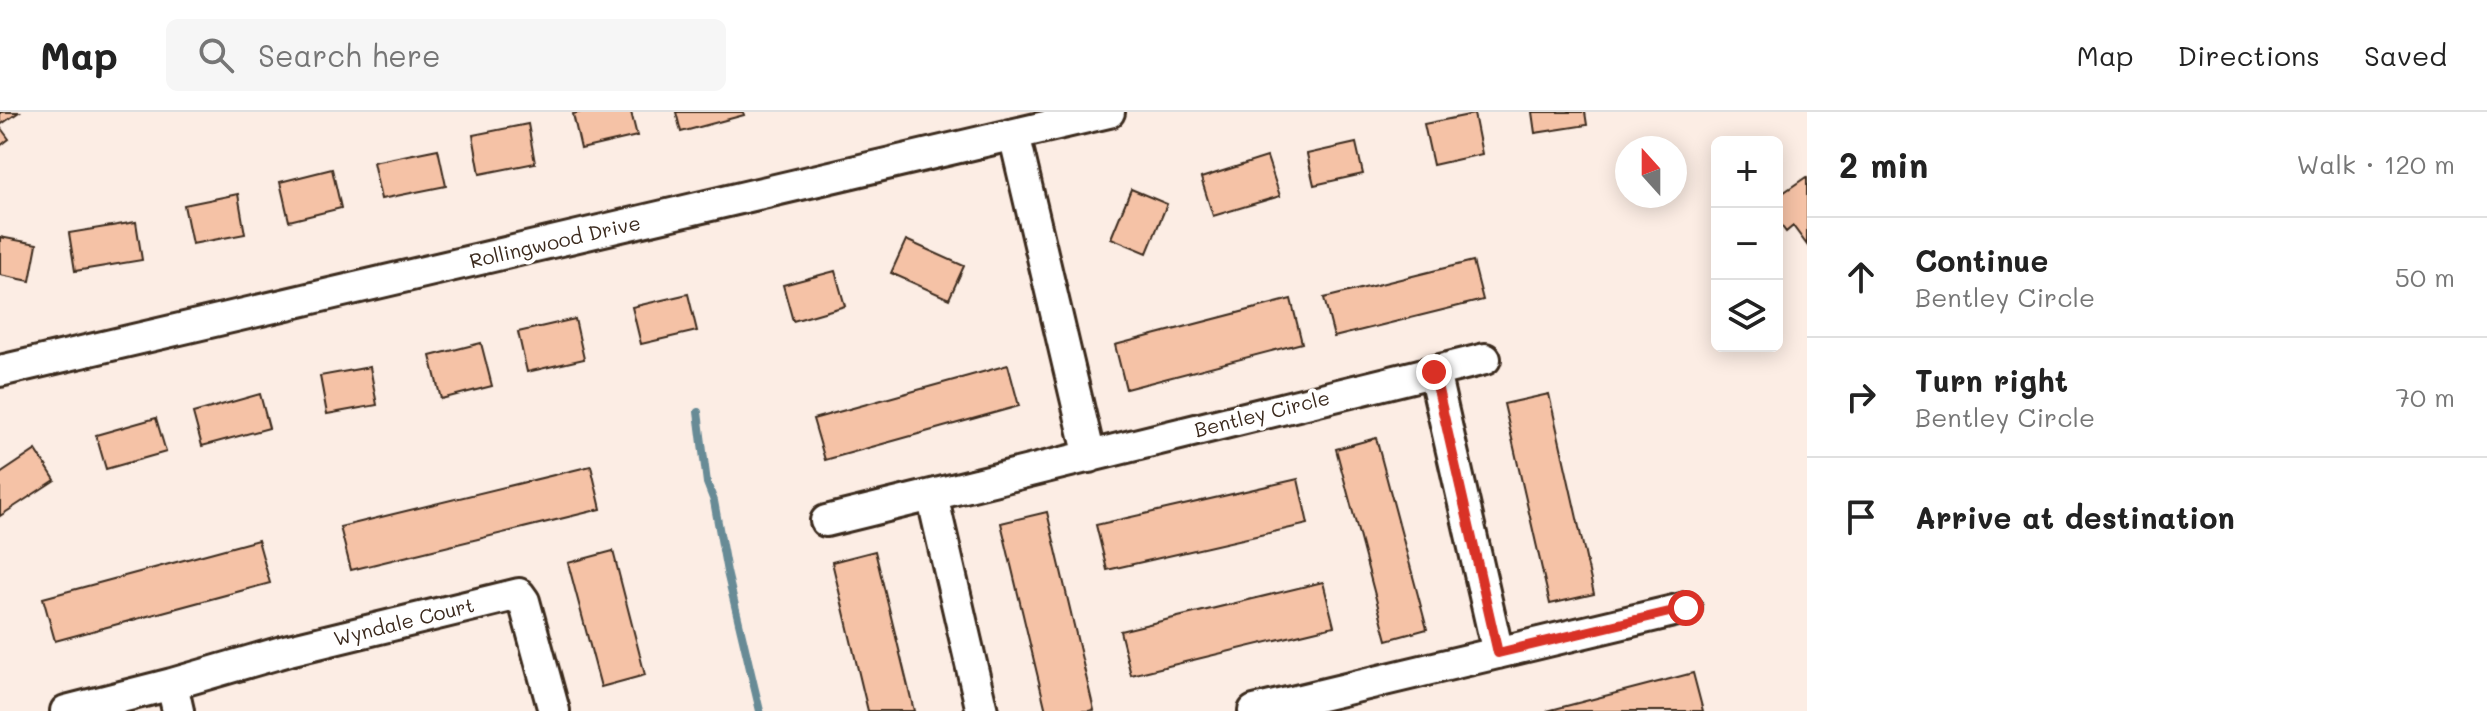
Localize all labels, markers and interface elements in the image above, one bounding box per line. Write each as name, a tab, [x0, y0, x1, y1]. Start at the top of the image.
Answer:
search box	[166, 19, 726, 91]
text: Map	[40, 30, 118, 80]
icon: search	[194, 33, 238, 77]
text: Search here	[258, 35, 441, 75]
text: Map	[2077, 37, 2134, 73]
text: Directions	[2178, 37, 2320, 73]
text: Saved	[2364, 37, 2447, 73]
north arrow	[1615, 136, 1687, 208]
map controls	[1711, 136, 1783, 352]
button: +	[1711, 136, 1783, 208]
text: 2 min	[1839, 142, 1928, 187]
text: Walk · 120 m	[2296, 147, 2455, 181]
button: −	[1711, 208, 1783, 280]
street label: Rollingwood Drive	[467, 209, 643, 273]
text: Continue	[1915, 240, 2048, 280]
icon: ahead	[1839, 255, 1883, 299]
text: 50 m	[2395, 260, 2455, 294]
button: layers	[1711, 280, 1783, 352]
text: Bentley Circle	[1915, 280, 2095, 314]
route end	[1416, 354, 1452, 390]
text: Turn right	[1915, 360, 2068, 400]
icon: right	[1839, 375, 1883, 419]
text: 70 m	[2395, 380, 2455, 414]
street label: Bentley Circle	[1191, 384, 1332, 442]
text: Bentley Circle	[1915, 400, 2095, 434]
icon: arrive	[1839, 495, 1883, 539]
text: Arrive at destination	[1915, 497, 2235, 537]
route start	[1668, 590, 1704, 626]
street label: Wyndale Court	[331, 591, 477, 651]

